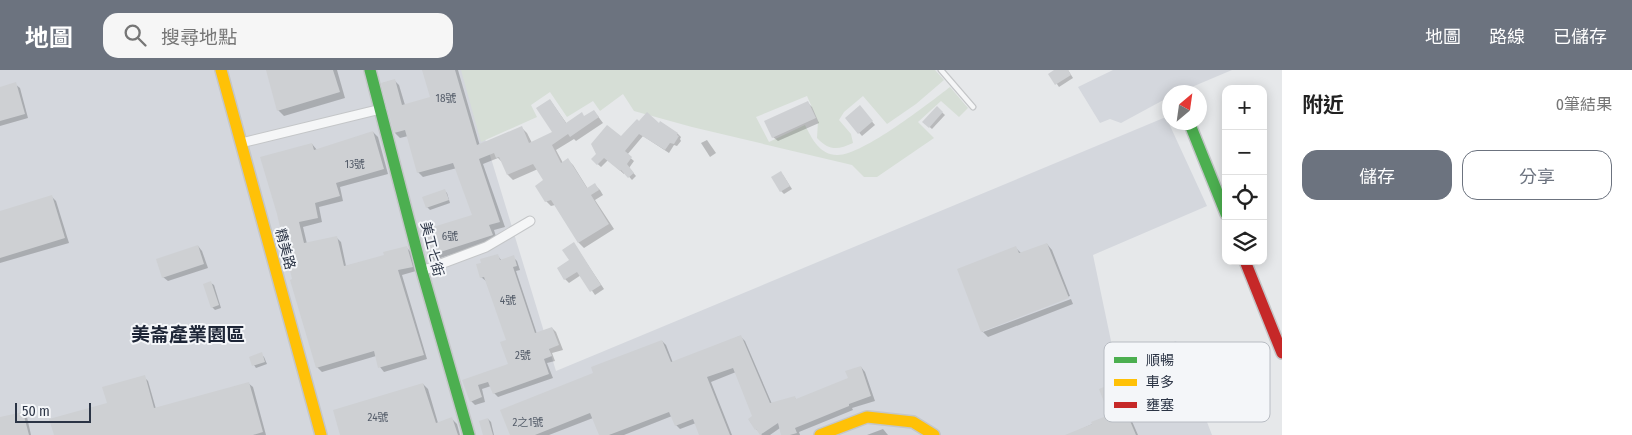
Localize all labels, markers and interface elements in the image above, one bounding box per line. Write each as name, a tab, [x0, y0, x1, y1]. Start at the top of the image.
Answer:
search box	[103, 13, 453, 58]
icon: search	[121, 21, 149, 49]
text: 地圖	[25, 24, 73, 52]
text: 搜尋地點	[161, 26, 237, 49]
text: 地圖	[1425, 26, 1461, 48]
text: 路線	[1489, 26, 1525, 48]
text: 已儲存	[1553, 26, 1607, 48]
north arrow	[1162, 85, 1207, 130]
map controls	[1222, 85, 1267, 265]
button: +	[1222, 85, 1267, 130]
house number: 18號	[436, 92, 456, 105]
text: 附近	[1302, 92, 1344, 118]
text: 0筆結果	[1556, 95, 1612, 114]
button: −	[1222, 130, 1267, 175]
button: 儲存	[1302, 150, 1452, 200]
button: 分享	[1462, 150, 1612, 200]
house number: 13號	[345, 158, 365, 171]
button: locate	[1222, 175, 1267, 220]
street label: 美工七街	[417, 220, 447, 278]
button: layers	[1222, 220, 1267, 265]
street label: 精美路	[271, 227, 299, 271]
house number: 6號	[442, 230, 458, 243]
house number: 4號	[500, 294, 516, 307]
district label: 美崙產業園區	[131, 323, 245, 346]
legend	[1104, 342, 1270, 422]
house number: 2號	[515, 349, 531, 362]
text: 順暢	[1146, 352, 1174, 369]
text: 車多	[1146, 374, 1174, 391]
text: 壅塞	[1146, 397, 1174, 414]
scale bar	[15, 400, 91, 423]
text: 50 m	[22, 403, 50, 420]
house number: 24號	[368, 411, 388, 424]
house number: 2之1號	[512, 416, 544, 429]

